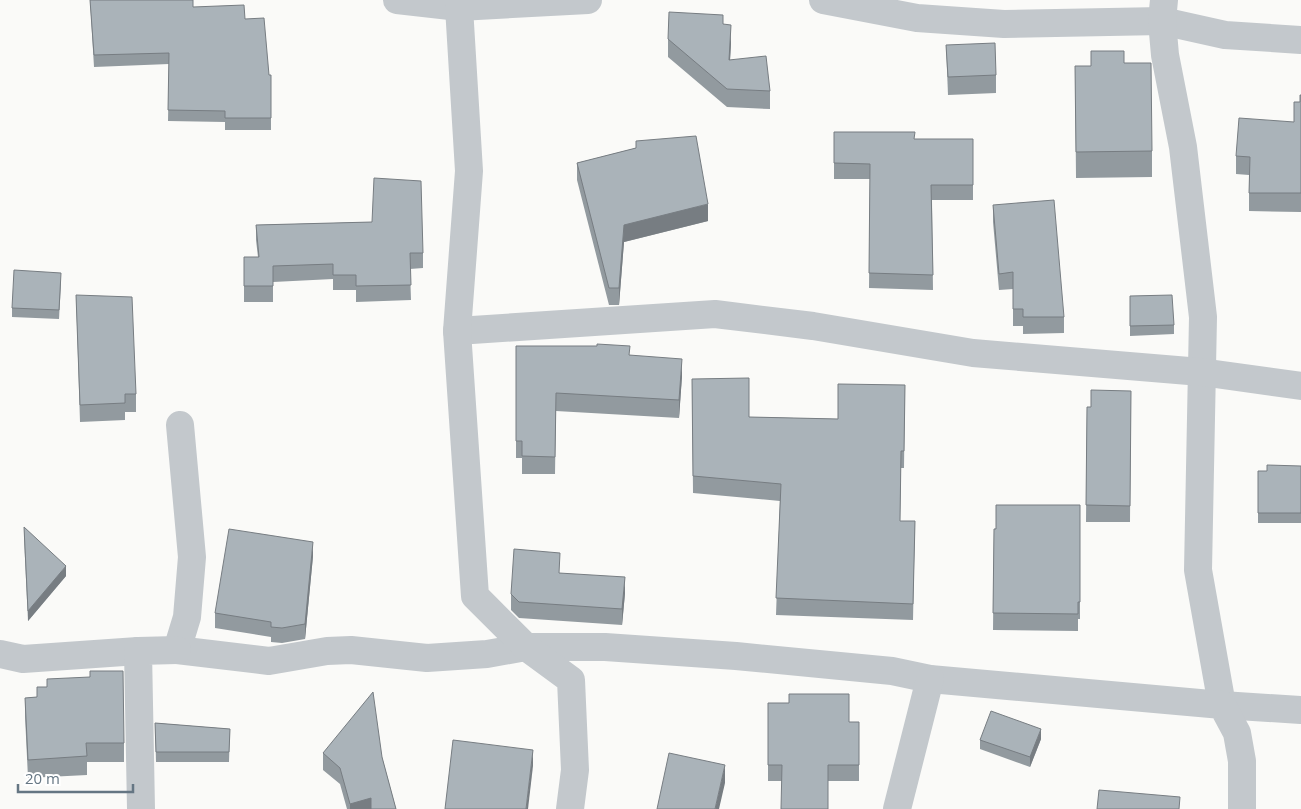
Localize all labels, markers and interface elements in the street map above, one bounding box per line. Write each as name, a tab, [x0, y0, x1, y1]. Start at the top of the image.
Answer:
scale bar	[18, 762, 132, 794]
text: 20 m	[25, 768, 60, 788]

